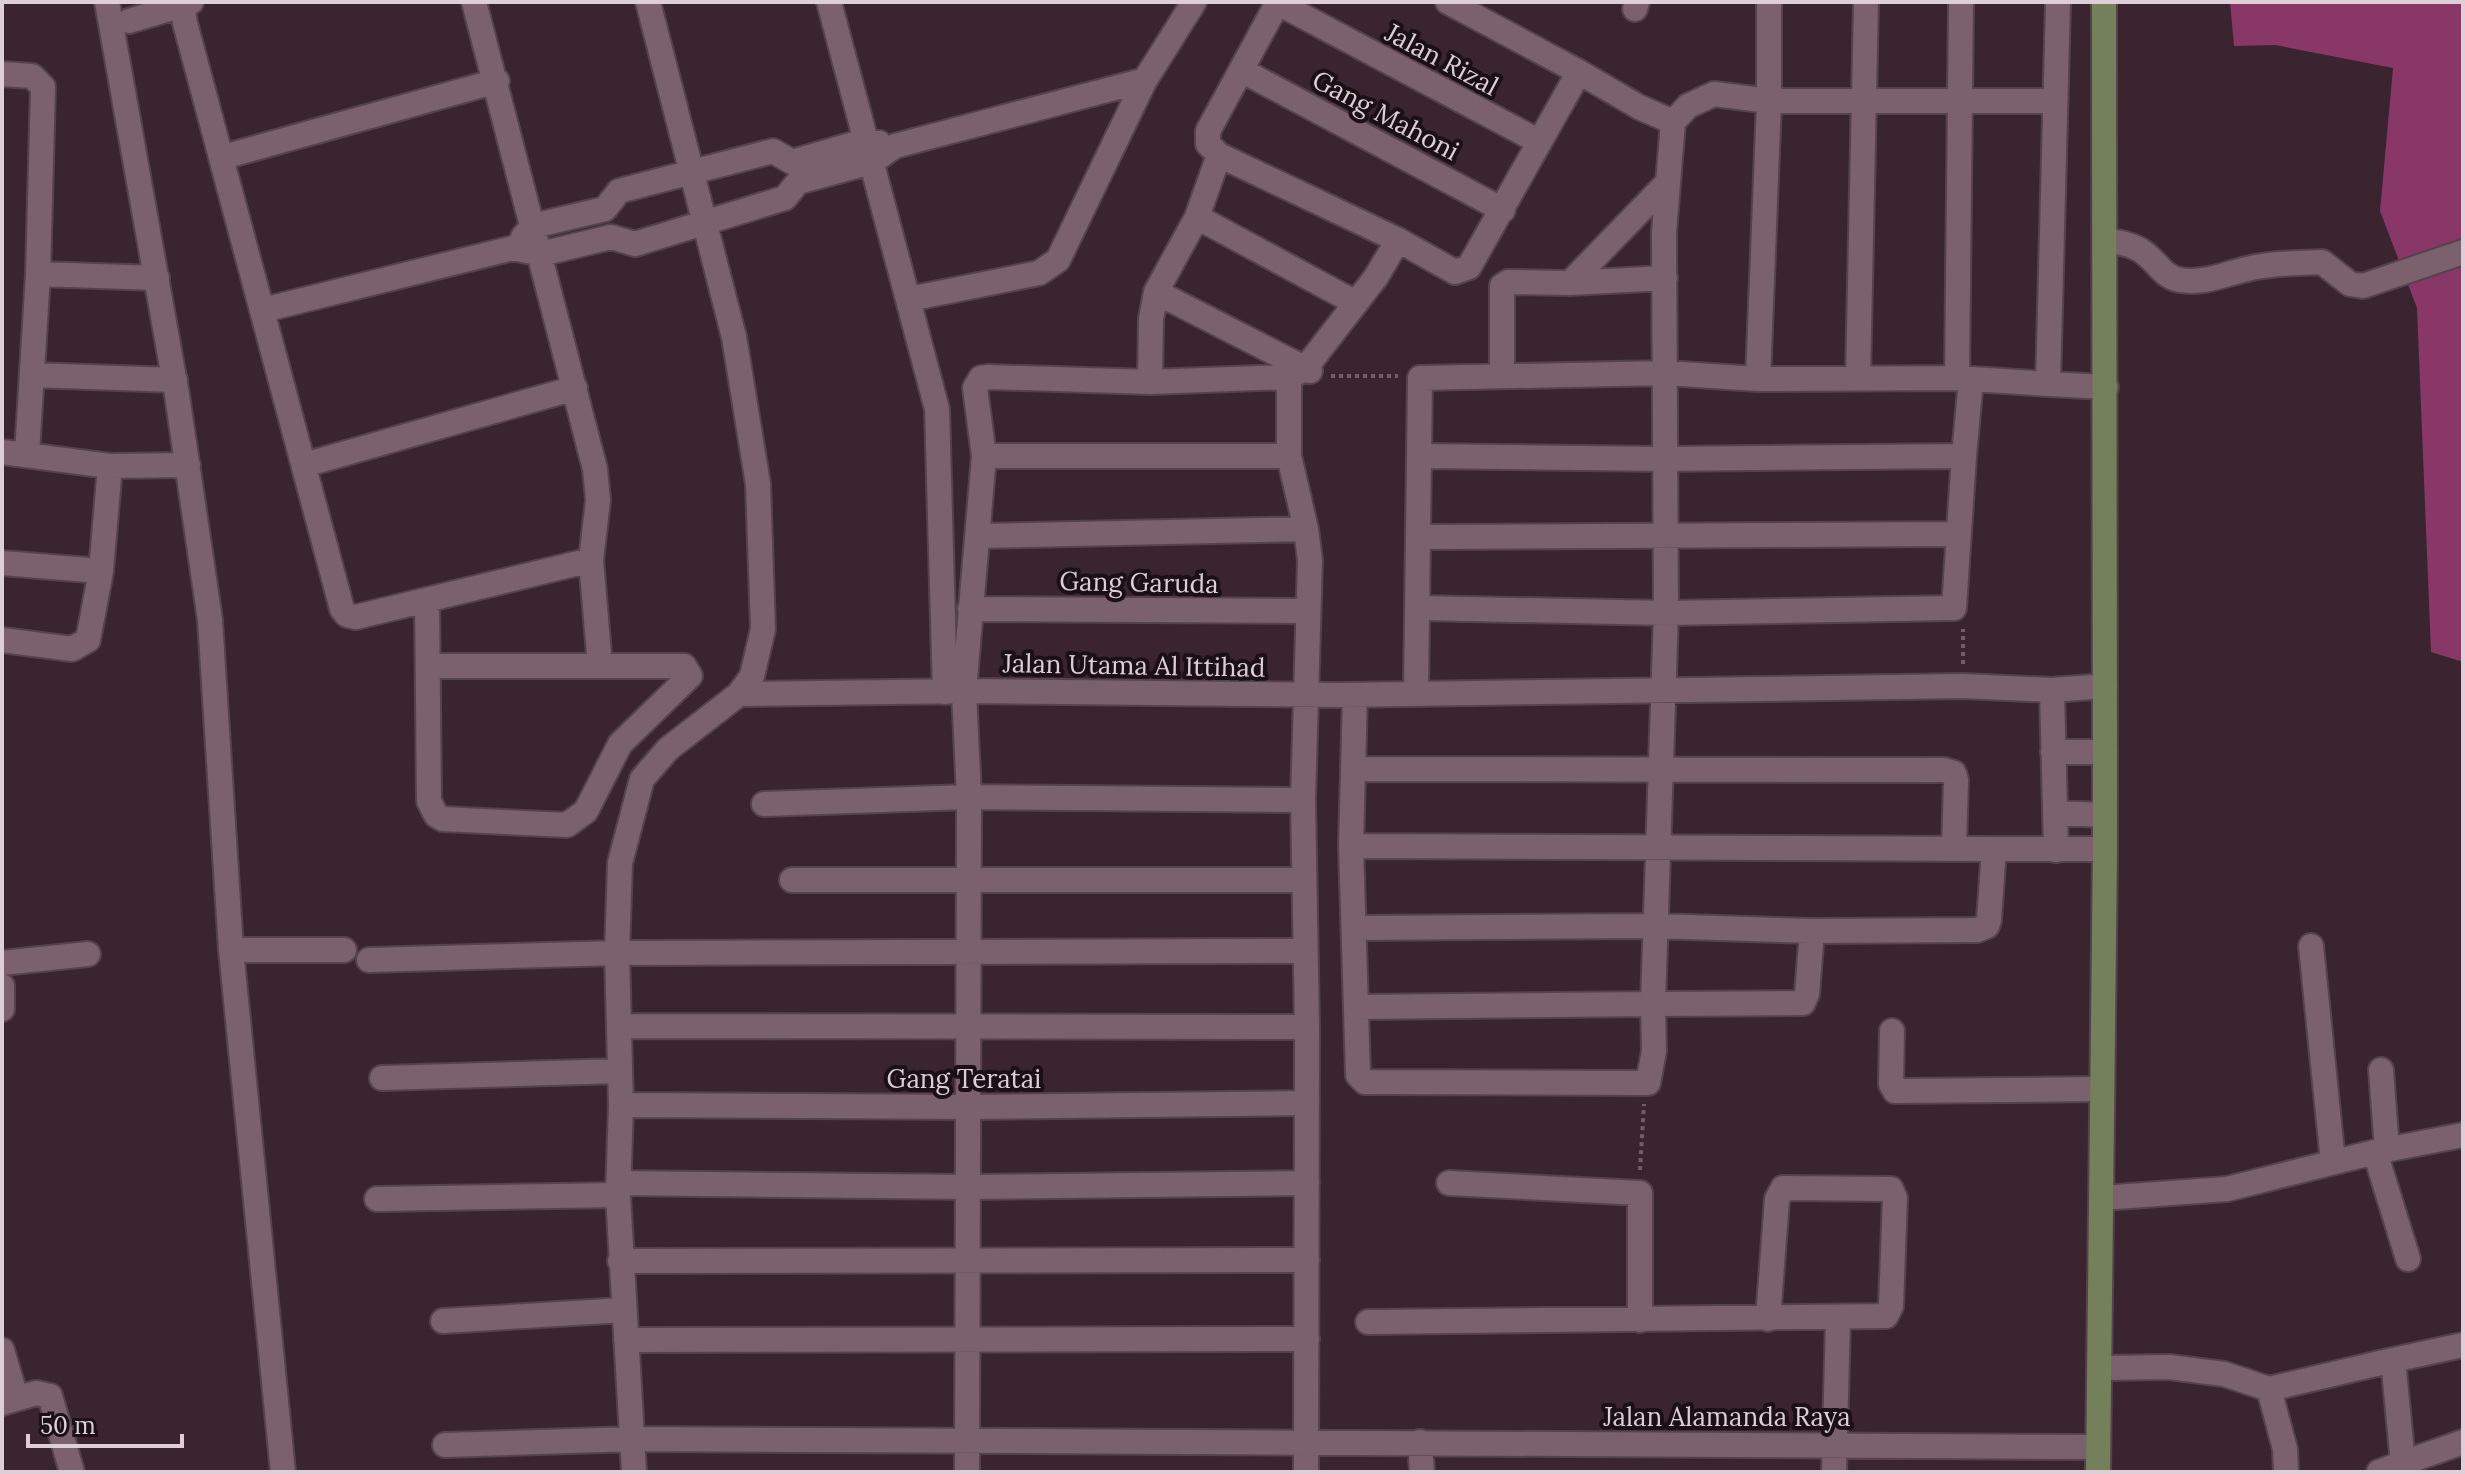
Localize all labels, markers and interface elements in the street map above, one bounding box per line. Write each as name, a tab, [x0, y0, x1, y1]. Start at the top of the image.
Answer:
street label: Jalan Rizal	[1379, 15, 1504, 102]
street label: Gang Mahoni	[1307, 63, 1465, 167]
street label: Gang Garuda	[1059, 564, 1219, 600]
street label: Jalan Utama Al Ittihad	[1001, 646, 1266, 684]
street label: Gang Teratai	[887, 1062, 1041, 1095]
scale bar	[28, 1398, 182, 1448]
street label: Jalan Alamanda Raya	[1602, 1400, 1851, 1433]
text: 50 m	[40, 1410, 96, 1441]

